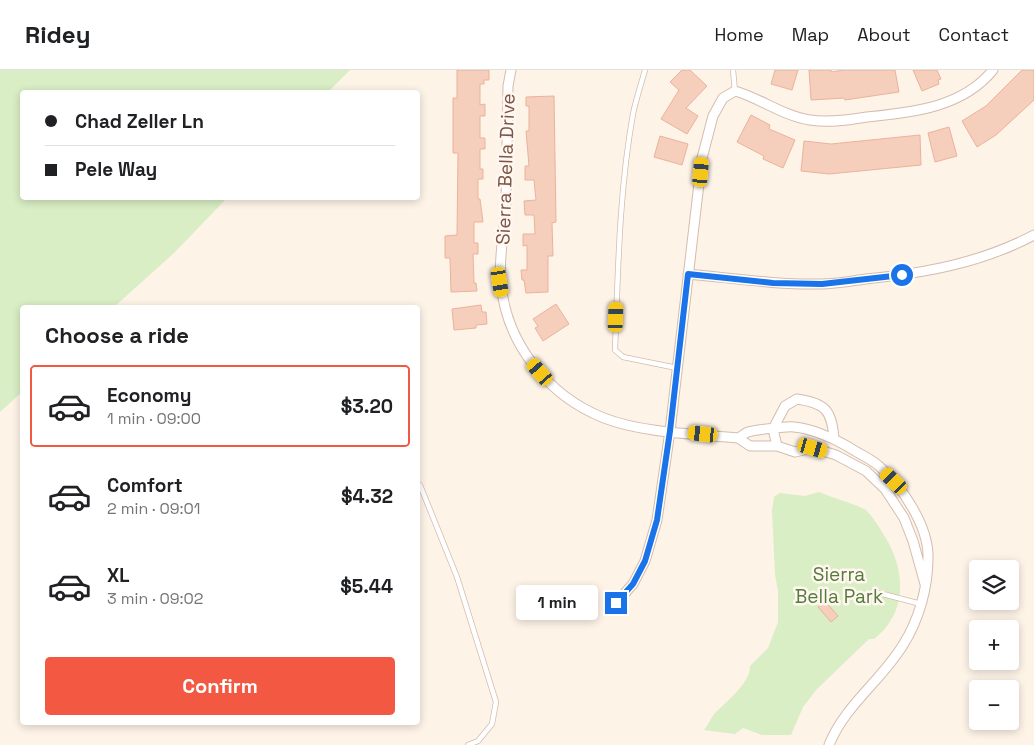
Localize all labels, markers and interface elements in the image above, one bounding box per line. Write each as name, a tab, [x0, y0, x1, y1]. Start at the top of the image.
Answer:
text: Ridey	[25, 19, 91, 50]
text: Home	[715, 23, 764, 46]
text: Map	[792, 23, 829, 46]
text: About	[857, 23, 911, 46]
text: Contact	[939, 23, 1009, 46]
street label: Sierra Bella Drive	[490, 93, 521, 245]
text: Chad Zeller Ln	[75, 109, 204, 134]
car	[692, 156, 709, 188]
text: Pele Way	[75, 157, 157, 182]
route start	[891, 264, 913, 286]
car	[490, 266, 509, 298]
car	[607, 302, 624, 332]
text: Choose a ride	[45, 321, 189, 349]
car	[524, 356, 555, 388]
text: Economy	[107, 383, 191, 408]
icon: car	[47, 384, 92, 429]
text: $3.20	[341, 394, 393, 419]
text: 1 min · 09:00	[107, 408, 201, 429]
car	[687, 425, 718, 443]
car	[796, 437, 829, 459]
car	[877, 465, 910, 497]
text: Comfort	[107, 473, 183, 498]
icon: car	[47, 474, 92, 519]
text: $4.32	[341, 484, 393, 509]
text: 2 min · 09:01	[107, 498, 201, 519]
map controls	[969, 560, 1019, 730]
button: layers	[969, 560, 1019, 610]
park label: Sierra Bella Park	[795, 562, 883, 609]
text: XL	[107, 563, 130, 588]
icon: car	[47, 564, 92, 609]
text: $5.44	[340, 574, 393, 599]
callout: 1 min	[516, 586, 598, 620]
text: 3 min · 09:02	[107, 588, 203, 609]
text: 1 min	[537, 592, 577, 613]
route end	[605, 592, 627, 614]
button: +	[969, 620, 1019, 670]
button: Confirm	[45, 657, 395, 715]
button: −	[969, 680, 1019, 730]

